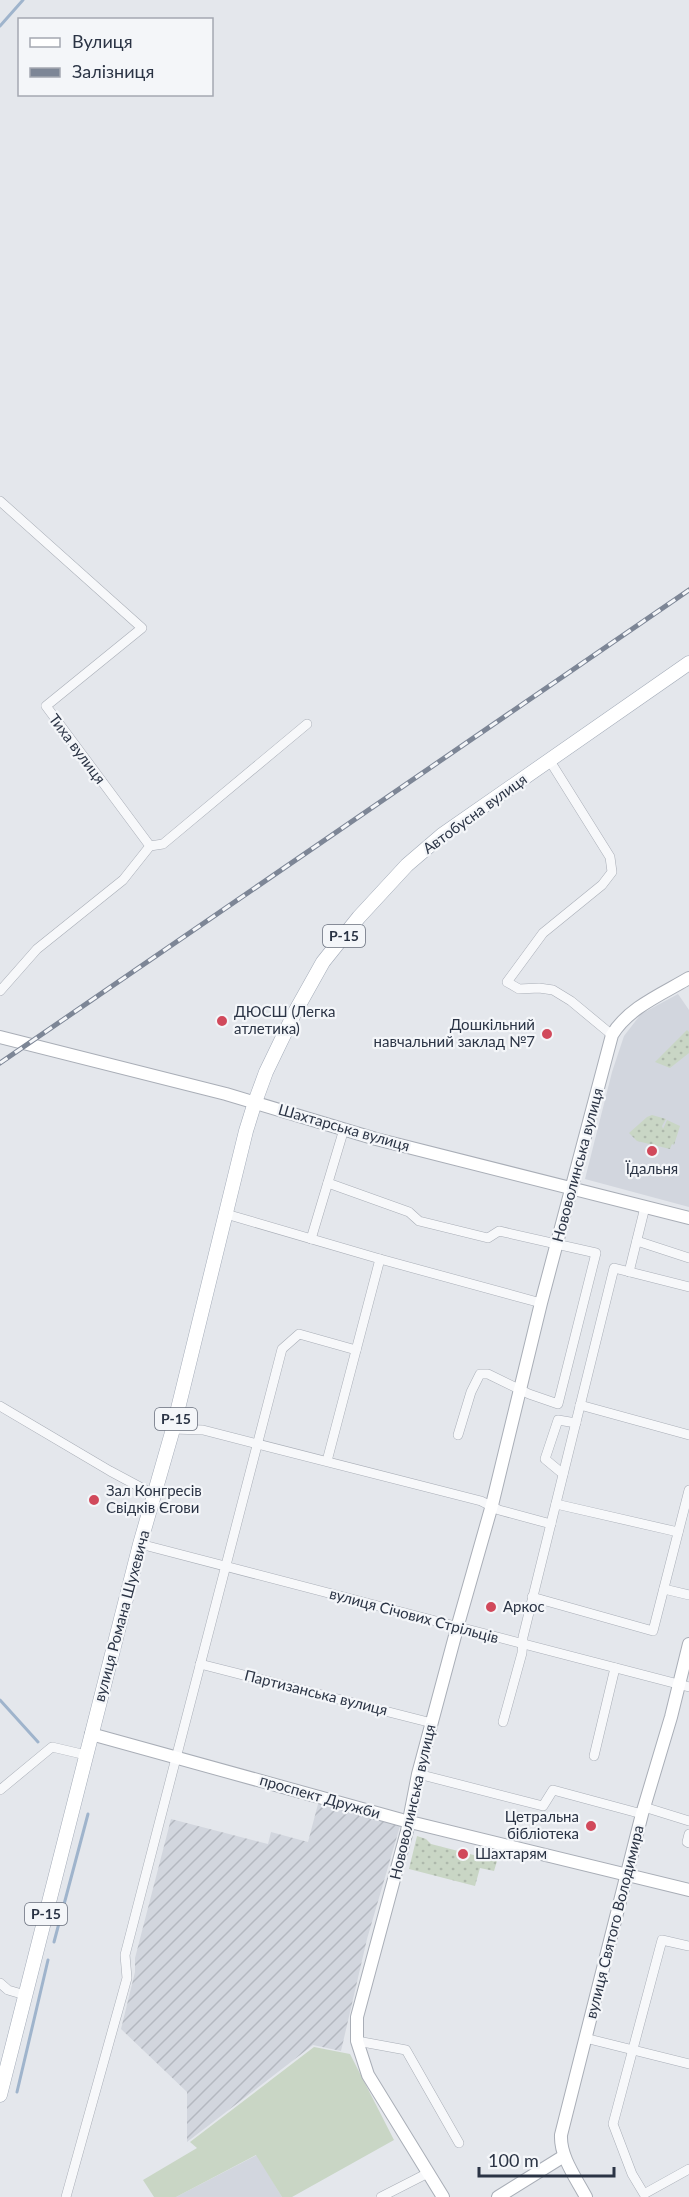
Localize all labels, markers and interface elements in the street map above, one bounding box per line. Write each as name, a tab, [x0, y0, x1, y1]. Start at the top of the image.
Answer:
legend	[18, 18, 213, 96]
text: Вулиця	[72, 30, 133, 52]
text: Залізниця	[72, 60, 154, 82]
street label: Тиха вулиця	[46, 710, 110, 787]
street label: Автобусна вулиця	[419, 769, 530, 857]
road number: Р-15	[323, 925, 365, 947]
place label: ДЮСШ (Легка атлетика)	[234, 1002, 335, 1037]
marker: ДЮСШ (Легка атлетика)	[215, 1014, 229, 1028]
place label: Дошкільний навчальний заклад №7	[374, 1015, 535, 1050]
marker: Дошкільний навчальний заклад №7	[540, 1027, 554, 1041]
street label: Нововолинська вулиця	[548, 1086, 606, 1244]
street label: Шахтарська вулиця	[277, 1100, 412, 1154]
marker: Їдальня	[645, 1144, 659, 1158]
place label: Їдальня	[625, 1159, 678, 1177]
road number: Р-15	[155, 1408, 197, 1430]
place label: Зал Конгресів Свідків Єгови	[106, 1481, 202, 1516]
marker: Зал Конгресів Свідків Єгови	[87, 1493, 101, 1507]
street label: вулиця Романа Шухевича	[89, 1528, 153, 1704]
street label: вулиця Січових Стрільців	[328, 1584, 501, 1646]
place label: Аркос	[503, 1597, 545, 1615]
marker: Аркос	[484, 1600, 498, 1614]
street label: Партизанська вулиця	[243, 1666, 390, 1719]
street label: Нововолинська вулиця	[385, 1722, 439, 1881]
street label: проспект Дружби	[258, 1770, 383, 1822]
place label: Цетральна бібліотека	[505, 1807, 579, 1842]
marker: Цетральна бібліотека	[584, 1819, 598, 1833]
street label: вулиця Святого Володимира	[581, 1823, 647, 2020]
place label: Шахтарям	[475, 1844, 547, 1862]
marker: Шахтарям	[456, 1847, 470, 1861]
road number: Р-15	[25, 1903, 67, 1925]
scale bar	[479, 2140, 614, 2178]
text: 100 m	[488, 2149, 539, 2171]

